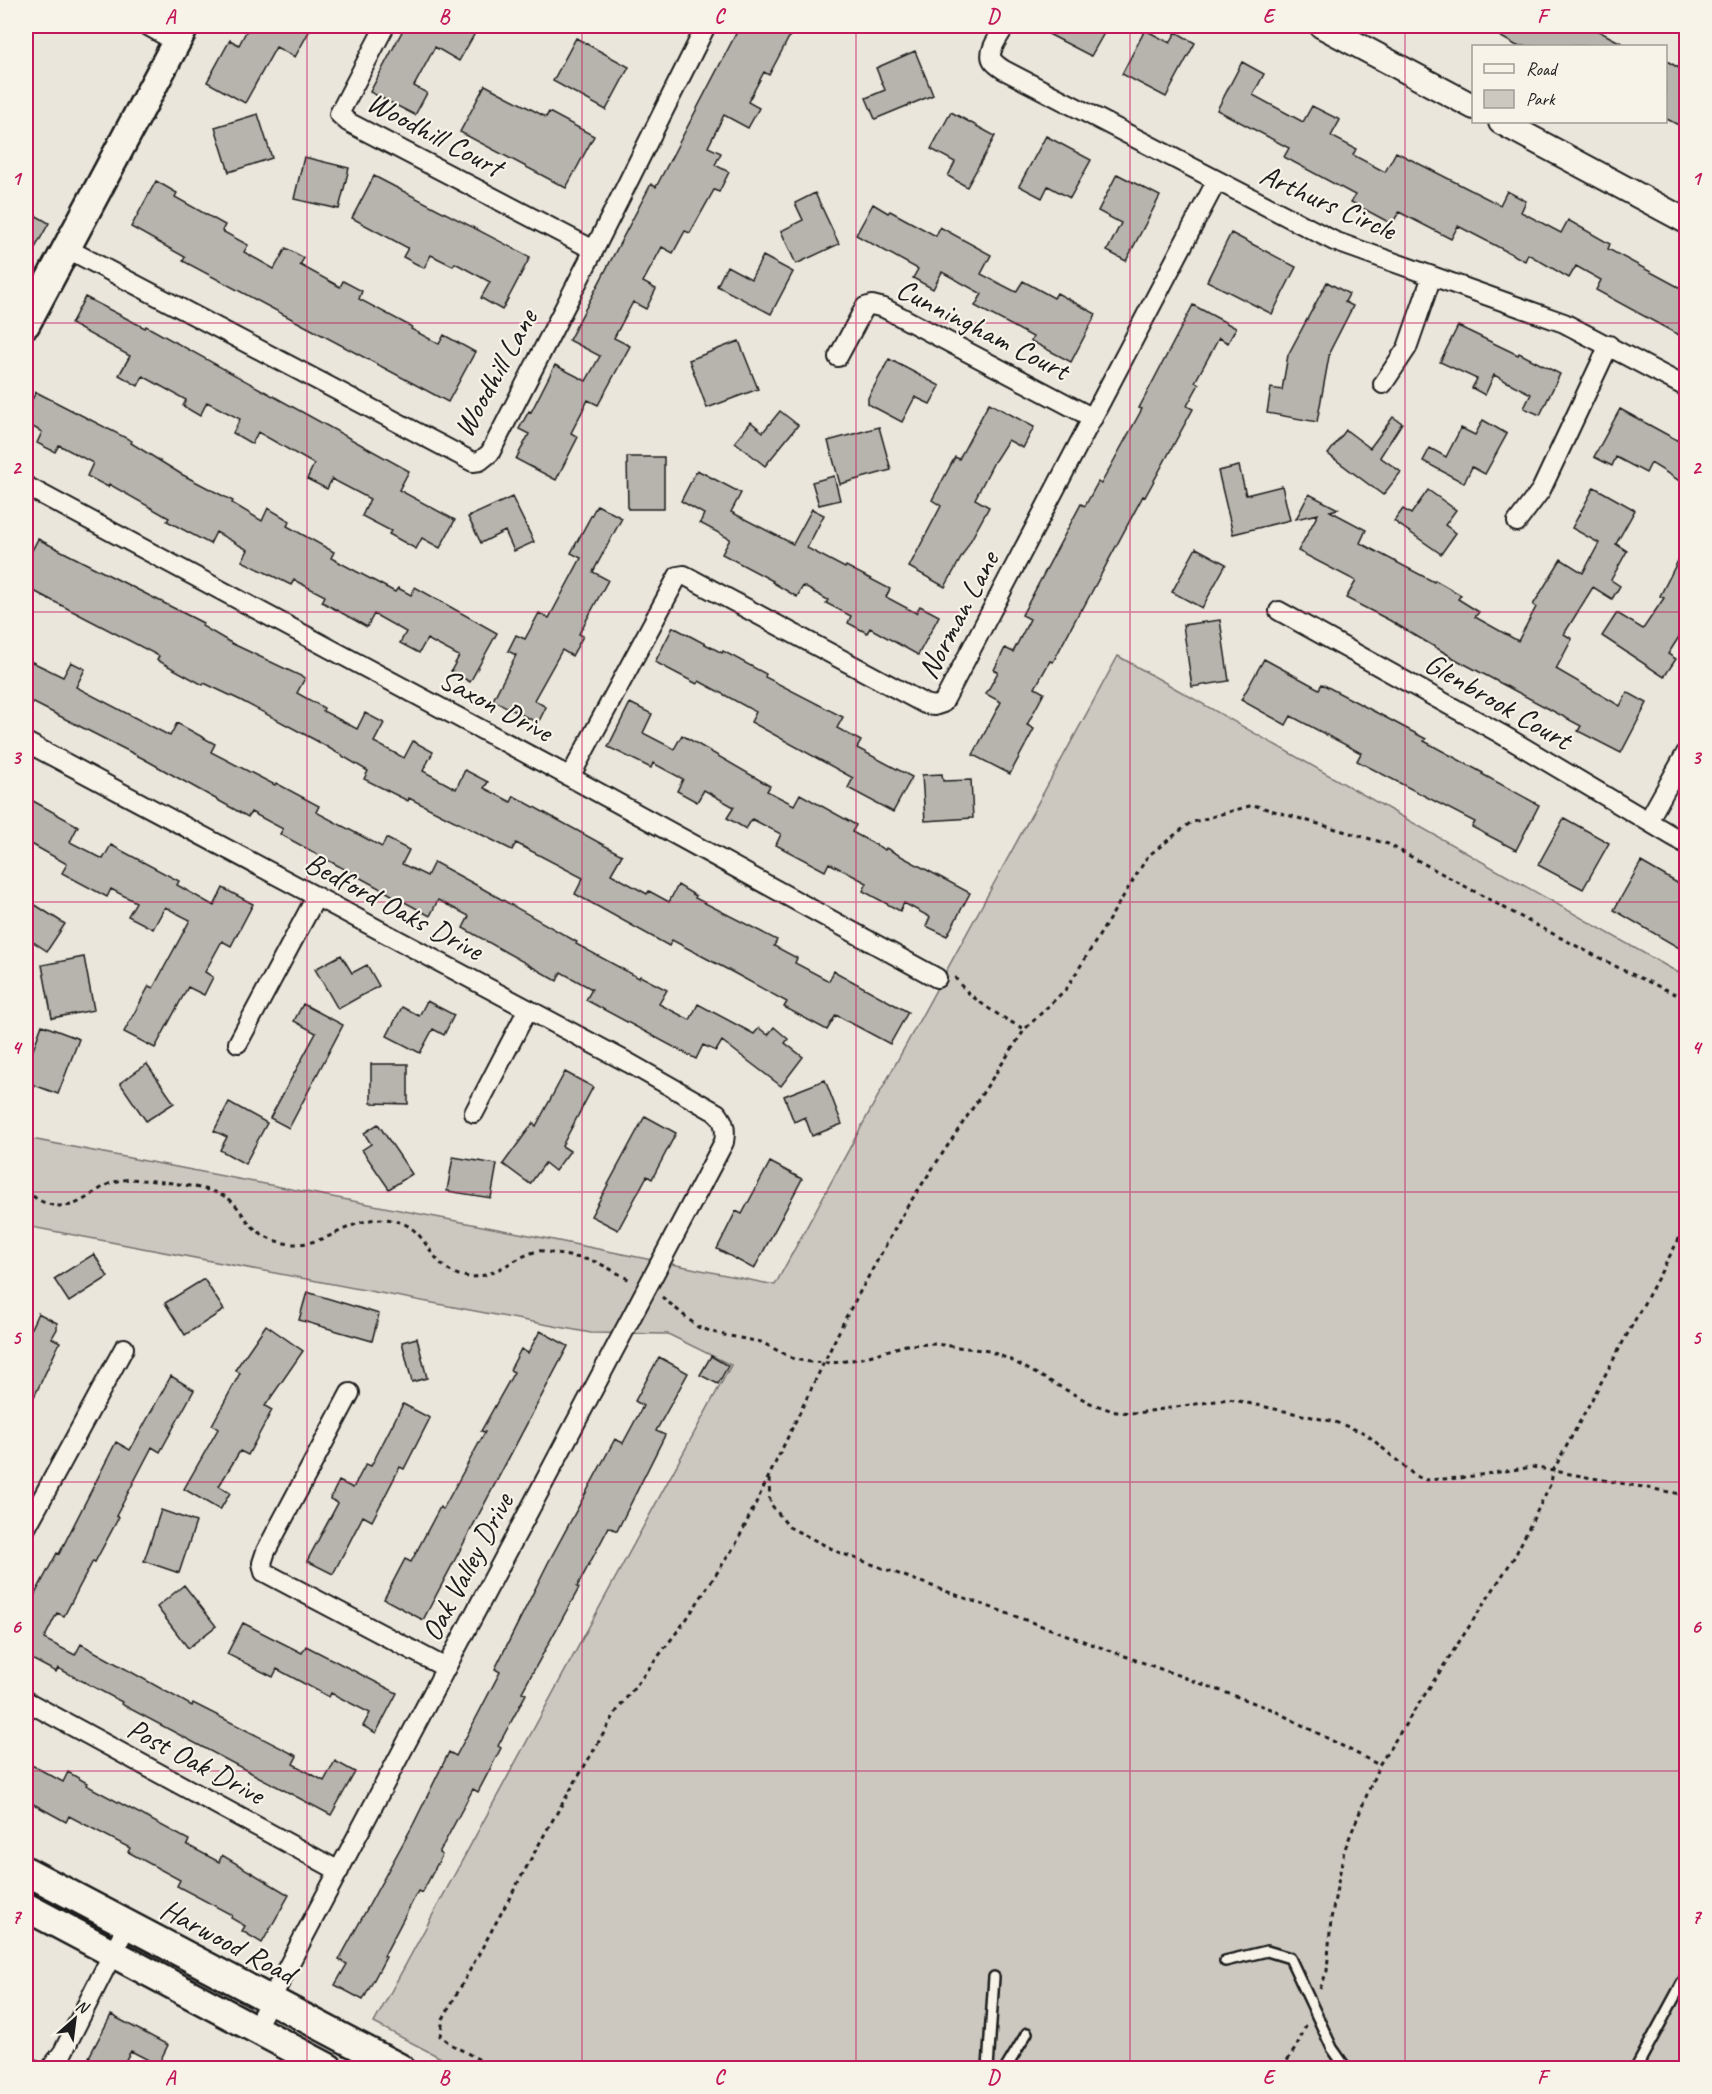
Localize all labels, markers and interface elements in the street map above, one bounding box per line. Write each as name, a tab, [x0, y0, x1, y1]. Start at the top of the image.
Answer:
text: A	[165, 4, 177, 29]
text: B	[439, 4, 451, 29]
text: C	[714, 4, 726, 29]
text: D	[987, 4, 1001, 29]
text: E	[1263, 4, 1277, 29]
text: F	[1537, 4, 1551, 29]
legend	[1472, 45, 1667, 123]
text: Road	[1526, 58, 1559, 80]
street label: Woodhill Court	[361, 83, 513, 187]
text: Park	[1526, 88, 1556, 110]
street label: Arthurs Circle	[1254, 155, 1404, 250]
text: 1	[12, 166, 23, 191]
text: 1	[1692, 166, 1703, 191]
street label: Cunningham Court	[890, 269, 1078, 390]
street label: Woodhill Lane	[444, 300, 547, 444]
text: 2	[12, 455, 23, 480]
text: 2	[1692, 455, 1703, 480]
street label: Norman Lane	[909, 543, 1008, 685]
street label: Glenbrook Court	[1418, 644, 1581, 760]
street label: Saxon Drive	[433, 659, 561, 752]
text: 3	[12, 745, 23, 770]
text: 3	[1692, 745, 1703, 770]
street label: Bedford Oaks Drive	[299, 843, 491, 970]
text: 4	[12, 1035, 24, 1060]
text: 4	[1692, 1035, 1704, 1060]
text: 5	[12, 1325, 23, 1350]
text: 5	[1692, 1325, 1703, 1350]
street label: Oak Valley Drive	[412, 1484, 523, 1648]
text: 6	[11, 1614, 22, 1639]
text: 6	[1691, 1614, 1702, 1639]
street label: Post Oak Drive	[121, 1709, 273, 1814]
street label: Harwood Road	[154, 1890, 305, 1994]
text: 7	[12, 1904, 23, 1929]
text: 7	[1692, 1904, 1703, 1929]
north arrow	[45, 1989, 105, 2049]
text: N	[73, 1995, 93, 2019]
text: A	[165, 2065, 177, 2090]
text: B	[439, 2065, 451, 2090]
text: C	[714, 2065, 726, 2090]
text: D	[987, 2065, 1001, 2090]
text: E	[1263, 2065, 1277, 2090]
text: F	[1537, 2065, 1551, 2090]

